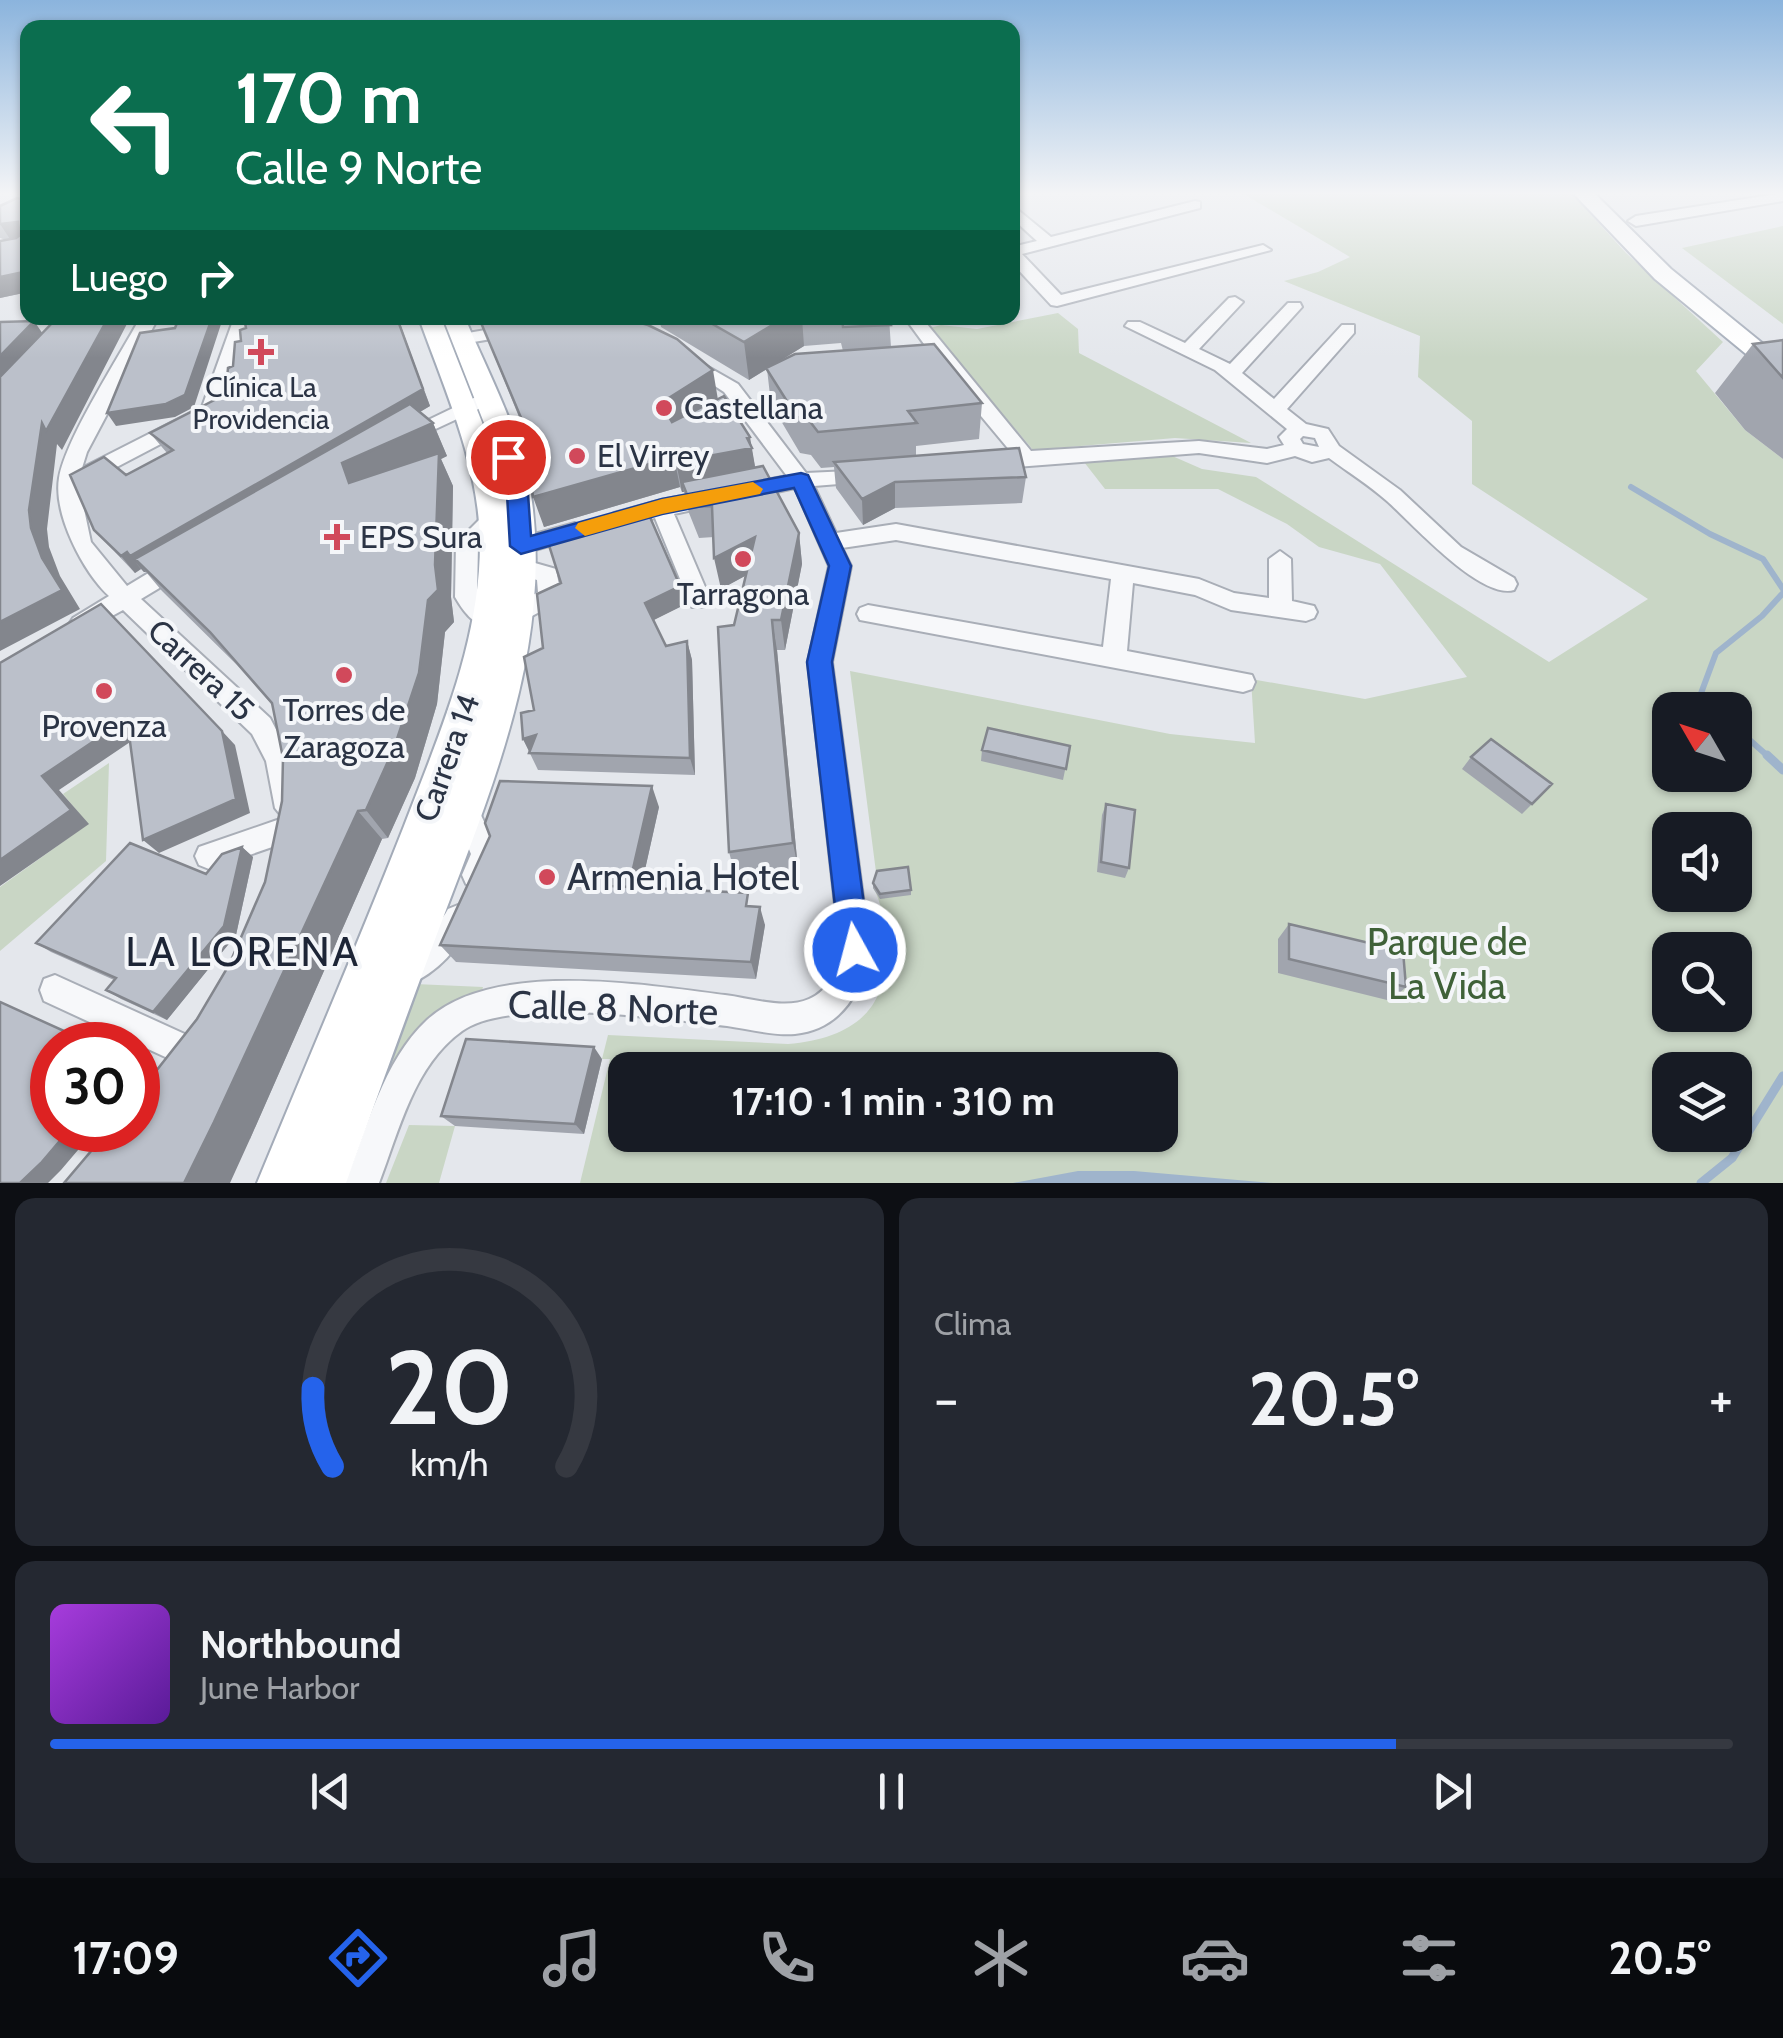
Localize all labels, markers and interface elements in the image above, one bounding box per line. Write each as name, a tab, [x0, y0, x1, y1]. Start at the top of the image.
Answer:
text: 170 m	[235, 55, 422, 141]
icon: left	[70, 60, 200, 190]
text: Calle 9 Norte	[235, 141, 482, 195]
icon: right	[188, 250, 243, 305]
text: Luego	[70, 254, 168, 301]
marker: Clínica La Providencia	[248, 339, 274, 365]
place label: Clínica La Providencia	[193, 370, 330, 436]
place label: Castellana	[684, 388, 824, 427]
marker: Castellana	[653, 397, 675, 419]
pin	[466, 415, 551, 500]
icon: arrive	[481, 430, 536, 485]
place label: El Virrey	[597, 436, 709, 475]
marker: El Virrey	[566, 445, 588, 467]
place label: EPS Sura	[360, 517, 483, 556]
marker: EPS Sura	[324, 524, 350, 550]
marker: Tarragona	[732, 548, 754, 570]
place label: Tarragona	[677, 574, 810, 613]
street label: Carrera 15	[140, 611, 263, 729]
marker: Torres de Zaragoza	[333, 664, 355, 686]
marker: Provenza	[93, 680, 115, 702]
street label: Carrera 14	[406, 689, 488, 827]
place label: Torres de Zaragoza	[283, 690, 405, 766]
north arrow	[1652, 692, 1752, 792]
map controls	[1652, 692, 1752, 1152]
place label: Provenza	[41, 706, 167, 745]
button: sound	[1652, 812, 1752, 912]
place label: Armenia Hotel	[567, 853, 799, 900]
marker: Armenia Hotel	[536, 866, 558, 888]
position arrow	[803, 898, 907, 1002]
park label: Parque de La Vida	[1367, 918, 1527, 1009]
district label: LA LORENA	[125, 925, 361, 977]
button: search	[1652, 932, 1752, 1032]
street label: Calle 8 Norte	[507, 980, 719, 1035]
speed limit sign: 30	[30, 1022, 160, 1152]
button: layers	[1652, 1052, 1752, 1152]
text: 17:10 · 1 min · 310 m	[731, 1078, 1055, 1125]
text: Clima	[934, 1304, 1011, 1343]
text: 20	[385, 1324, 514, 1450]
text: 20.5°	[1248, 1353, 1419, 1444]
text: −	[934, 1365, 958, 1432]
text: +	[1709, 1365, 1733, 1432]
text: km/h	[410, 1442, 489, 1485]
text: Northbound	[200, 1621, 402, 1668]
text: June Harbor	[200, 1668, 359, 1707]
icon: previous	[303, 1764, 358, 1819]
icon: pause	[864, 1764, 919, 1819]
icon: next	[1425, 1764, 1480, 1819]
icon: directions	[323, 1923, 393, 1993]
icon: music	[537, 1923, 607, 1993]
icon: phone	[752, 1923, 822, 1993]
icon: climate	[966, 1923, 1036, 1993]
icon: car	[1180, 1923, 1250, 1993]
icon: filters	[1394, 1923, 1464, 1993]
text: 17:09	[72, 1931, 179, 1985]
text: 20.5°	[1609, 1931, 1711, 1985]

